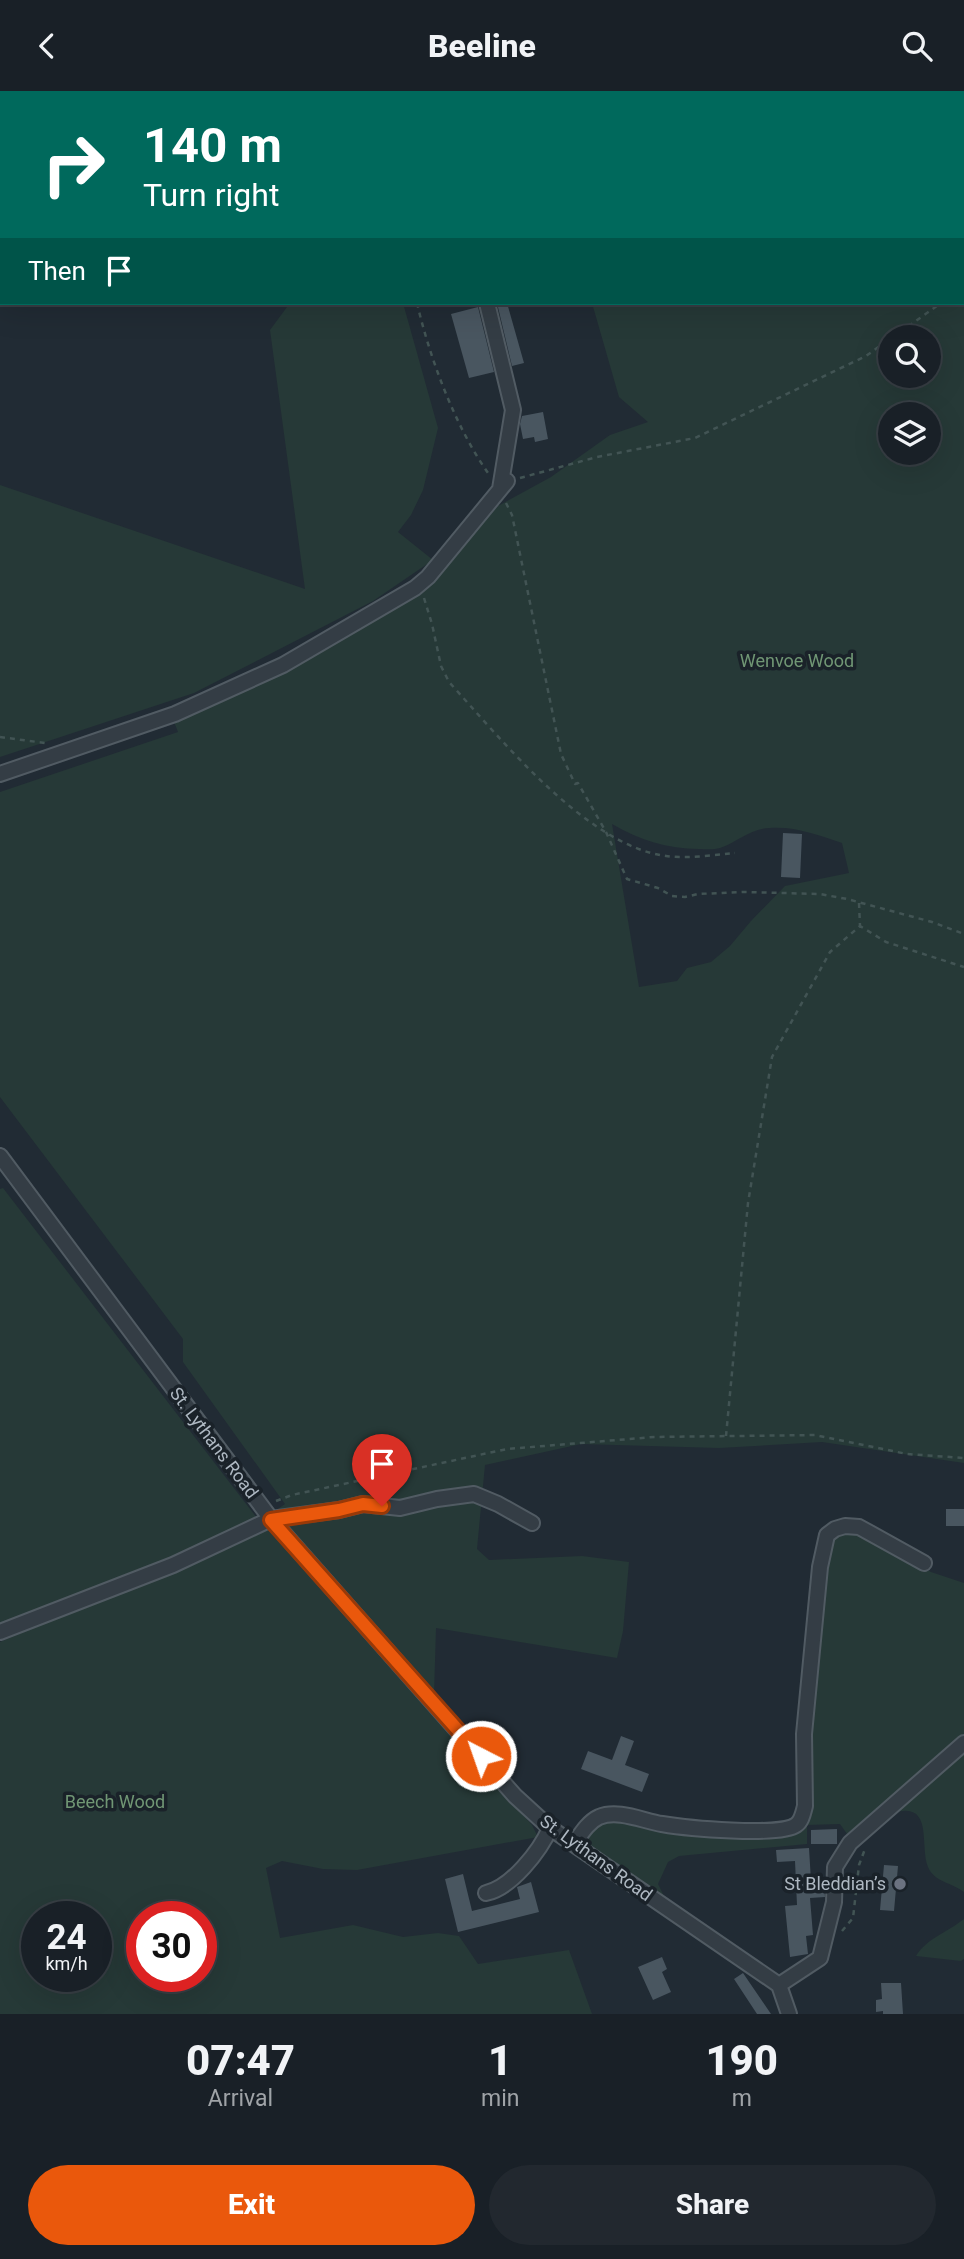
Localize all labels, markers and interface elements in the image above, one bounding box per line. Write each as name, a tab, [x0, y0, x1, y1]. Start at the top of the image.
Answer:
icon: back	[28, 27, 66, 65]
text: Beeline	[428, 27, 536, 65]
icon: search	[898, 27, 936, 65]
text: 140 m	[143, 117, 282, 174]
icon: right	[28, 119, 119, 210]
text: Turn right	[143, 176, 279, 214]
icon: arrive	[100, 252, 138, 290]
text: Then	[28, 256, 86, 286]
map controls	[878, 325, 941, 465]
button: search	[878, 325, 941, 388]
button: layers	[878, 402, 941, 465]
park label: Wenvoe Wood	[740, 650, 854, 671]
street label: St. Lythans Road	[166, 1383, 263, 1502]
pin	[352, 1434, 412, 1506]
icon: arrive	[363, 1445, 401, 1483]
position arrow	[444, 1719, 518, 1793]
park label: Beech Wood	[65, 1791, 165, 1812]
street label: St. Lythans Road	[536, 1810, 656, 1905]
place label: St Bleddian’s	[784, 1873, 886, 1894]
marker: St Bleddian’s	[892, 1876, 908, 1892]
speed limit sign: 30	[126, 1901, 217, 1992]
text: 24	[46, 1917, 87, 1958]
text: km/h	[45, 1953, 88, 1974]
text: 07:47	[186, 2036, 295, 2085]
text: 1	[488, 2036, 512, 2085]
text: 190	[705, 2036, 778, 2085]
text: Arrival	[208, 2085, 273, 2112]
text: min	[481, 2085, 519, 2112]
text: m	[732, 2085, 752, 2112]
button: Exit	[28, 2165, 475, 2245]
button: Share	[489, 2165, 936, 2245]

